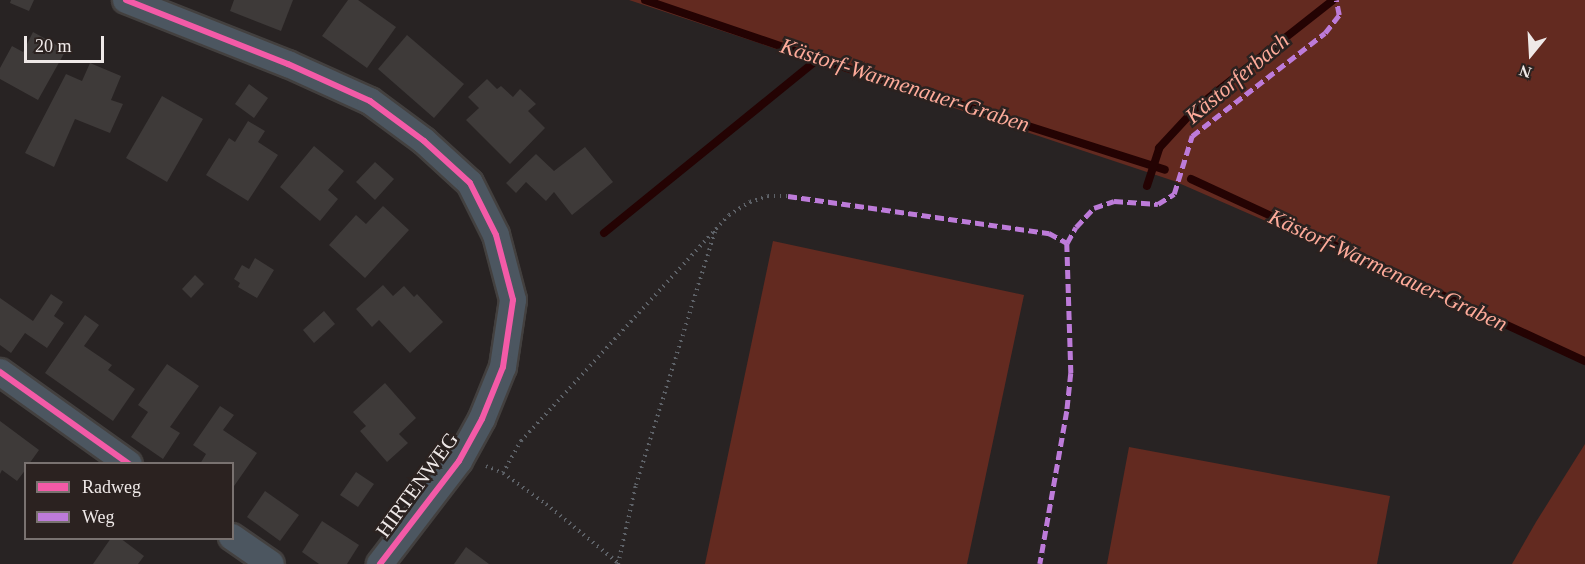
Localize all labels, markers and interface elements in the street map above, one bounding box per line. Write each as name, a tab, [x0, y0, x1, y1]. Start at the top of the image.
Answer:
scale bar	[27, 24, 106, 62]
north arrow	[1501, 24, 1561, 84]
water label: Kästorferbach	[1180, 27, 1294, 129]
water label: Kästorf-Warmenauer-Graben	[777, 32, 1033, 138]
text: 20 m	[35, 36, 72, 56]
text: N	[1517, 62, 1533, 81]
water label: Kästorf-Warmenauer-Graben	[1264, 203, 1512, 337]
street label: HIRTENWEG	[370, 428, 464, 542]
legend	[24, 462, 234, 540]
text: Radweg	[82, 477, 141, 497]
text: Weg	[82, 507, 115, 527]

